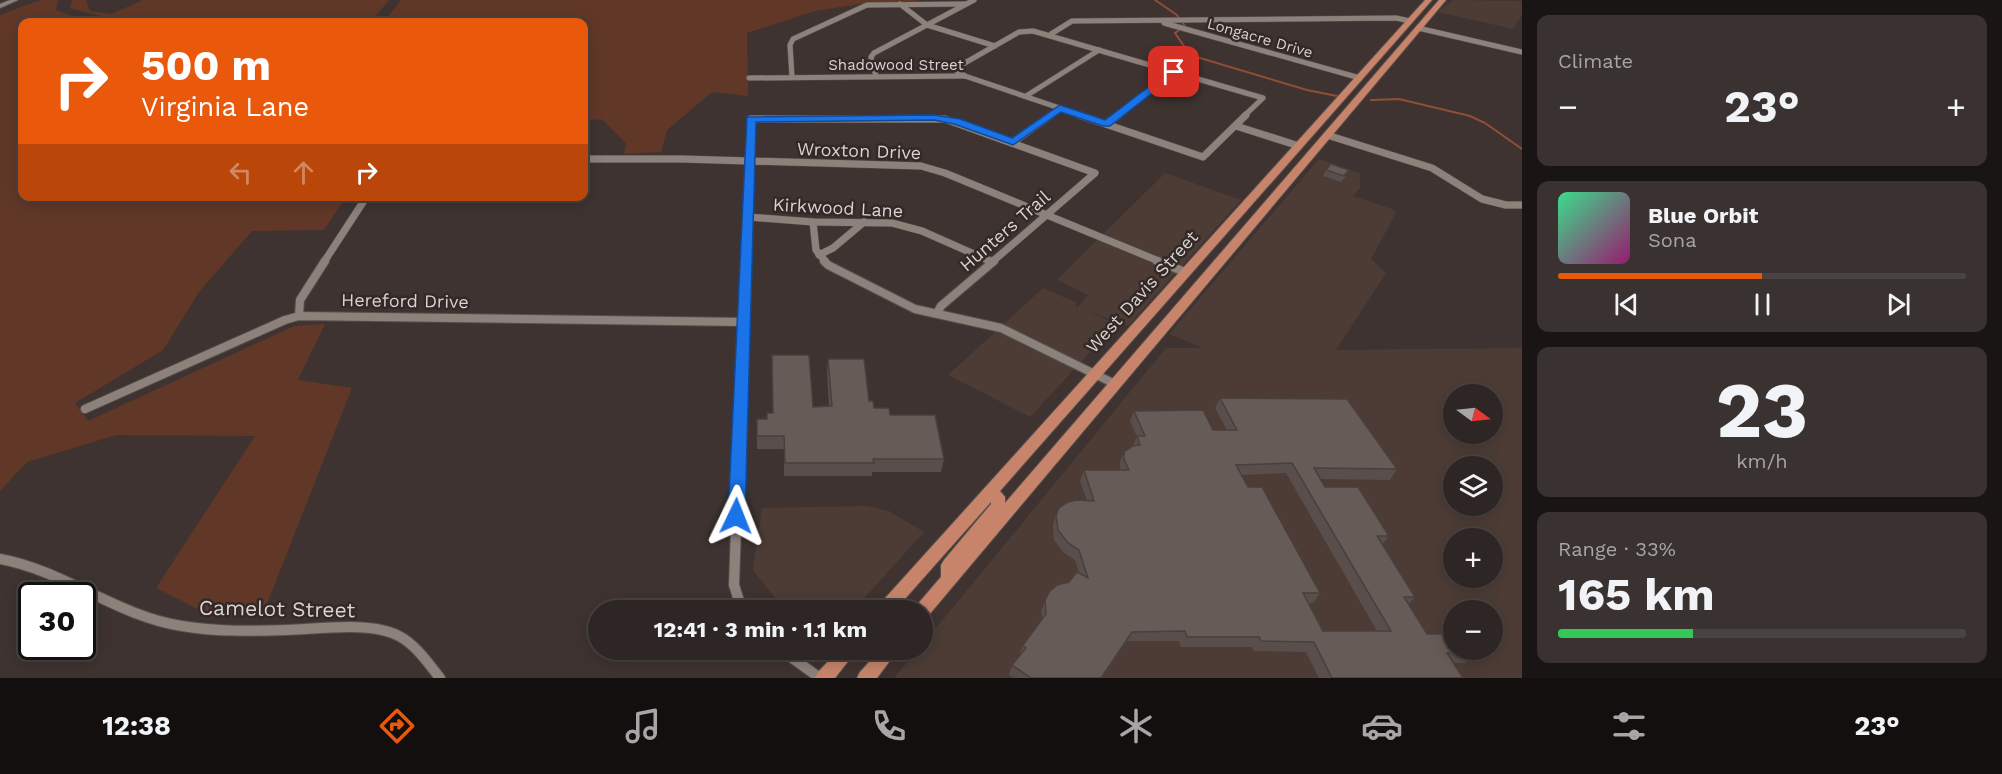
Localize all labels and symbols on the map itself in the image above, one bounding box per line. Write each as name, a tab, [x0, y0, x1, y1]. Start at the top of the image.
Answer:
street label: Longacre Drive	[1205, 14, 1315, 62]
pin	[1148, 46, 1199, 97]
street label: Shadowood Street	[828, 56, 964, 74]
street label: Wroxton Drive	[797, 138, 922, 163]
street label: Hunters Trail	[955, 185, 1054, 275]
street label: Kirkwood Lane	[772, 194, 904, 221]
street label: West Davis Street	[1081, 226, 1202, 357]
street label: Hereford Drive	[341, 289, 469, 312]
north arrow	[1443, 384, 1503, 444]
position arrow	[704, 484, 768, 548]
speed limit sign: 30	[18, 582, 96, 660]
street label: Camelot Street	[199, 595, 356, 622]

